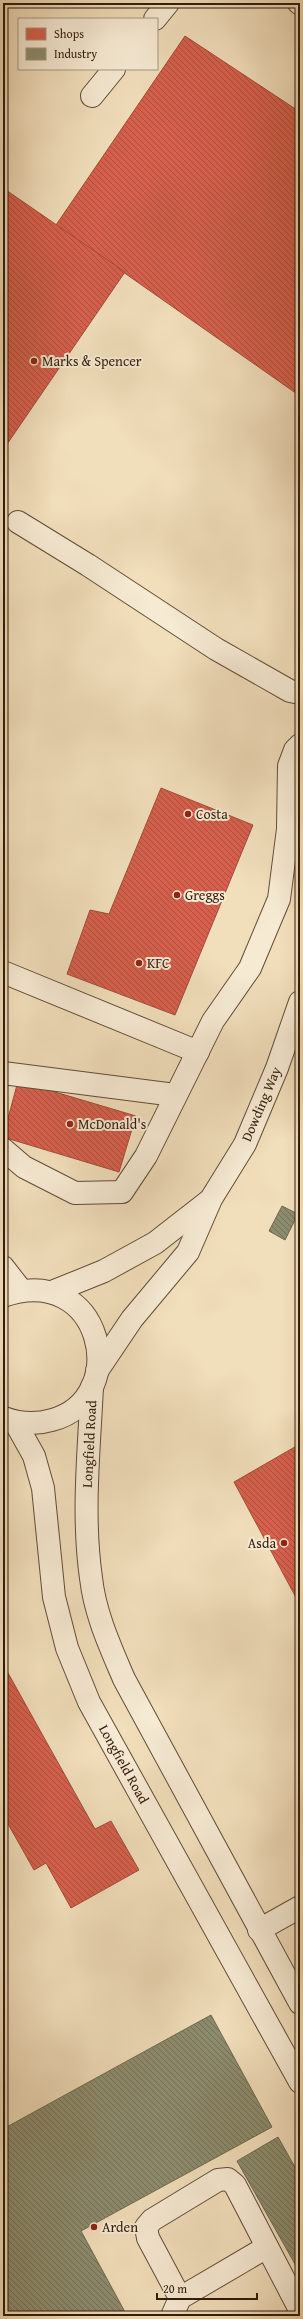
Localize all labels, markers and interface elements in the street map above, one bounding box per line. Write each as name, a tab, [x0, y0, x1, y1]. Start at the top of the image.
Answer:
legend	[18, 18, 158, 70]
text: Shops	[54, 25, 84, 42]
text: Industry	[54, 45, 97, 62]
place label: Marks & Spencer	[42, 351, 142, 371]
marker: Marks & Spencer	[29, 356, 39, 366]
place label: Costa	[196, 804, 228, 824]
marker: Costa	[183, 809, 193, 819]
place label: Greggs	[185, 885, 225, 905]
marker: Greggs	[172, 890, 182, 900]
place label: KFC	[147, 953, 170, 973]
marker: KFC	[134, 958, 144, 968]
street label: Dowding Way	[236, 1063, 286, 1145]
place label: McDonald's	[78, 1114, 146, 1134]
marker: McDonald's	[65, 1119, 75, 1129]
street label: Longfield Road	[77, 1399, 101, 1488]
place label: Asda	[248, 1533, 276, 1553]
marker: Asda	[279, 1538, 289, 1548]
street label: Longfield Road	[94, 1721, 154, 1808]
place label: Arden	[102, 2217, 138, 2237]
marker: Arden	[89, 2222, 99, 2232]
scale bar	[157, 2275, 257, 2301]
text: 20 m	[163, 2280, 187, 2297]

